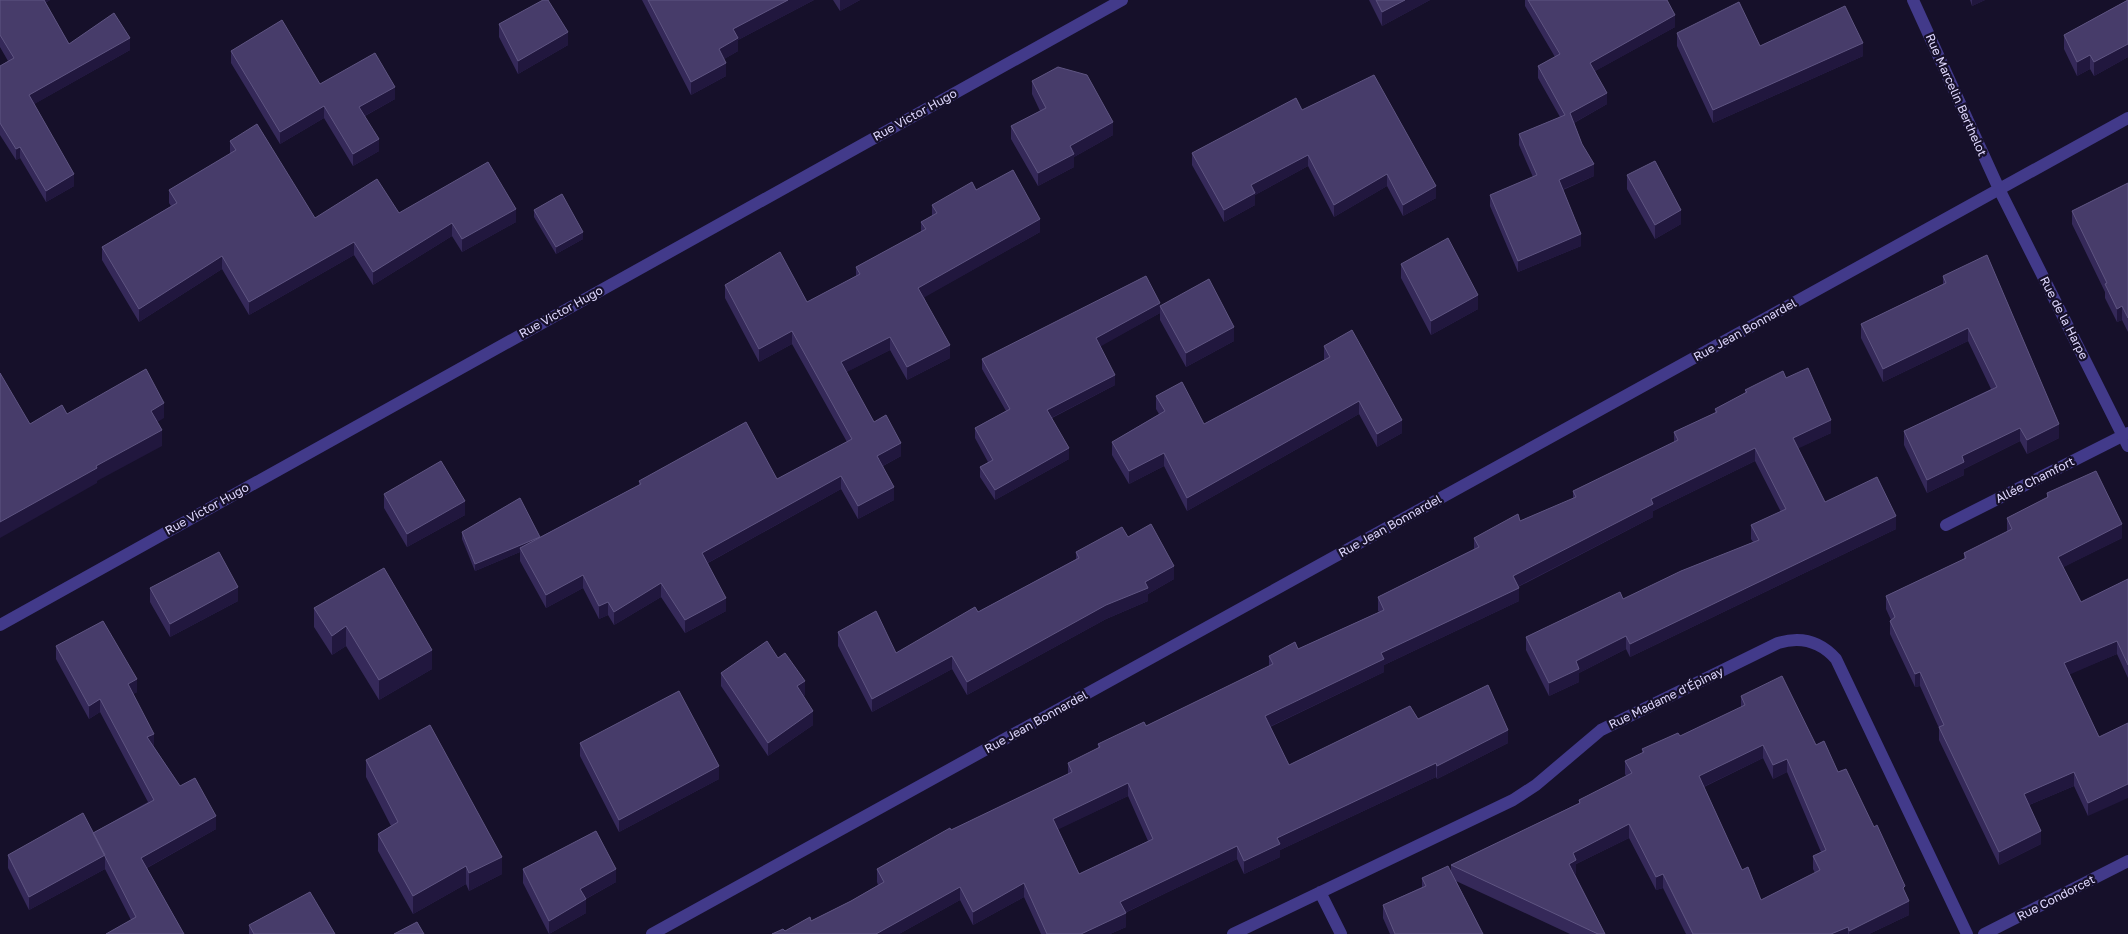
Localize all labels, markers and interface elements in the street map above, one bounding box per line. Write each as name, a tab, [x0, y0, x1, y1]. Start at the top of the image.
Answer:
street label: Rue Marcelin Berthelot	[1923, 31, 1990, 159]
street label: Rue Victor Hugo	[870, 85, 959, 144]
street label: Rue de la Harpe	[2037, 274, 2092, 362]
street label: Rue Victor Hugo	[516, 282, 605, 341]
street label: Rue Jean Bonnardel	[1691, 295, 1799, 364]
street label: Allée Chamfort	[1993, 453, 2077, 506]
street label: Rue Victor Hugo	[162, 479, 251, 538]
street label: Rue Jean Bonnardel	[1336, 491, 1444, 560]
street label: Rue Madame d'Épinay	[1606, 663, 1726, 732]
street label: Rue Jean Bonnardel	[982, 687, 1090, 756]
street label: Rue Condorcet	[2014, 871, 2097, 924]

